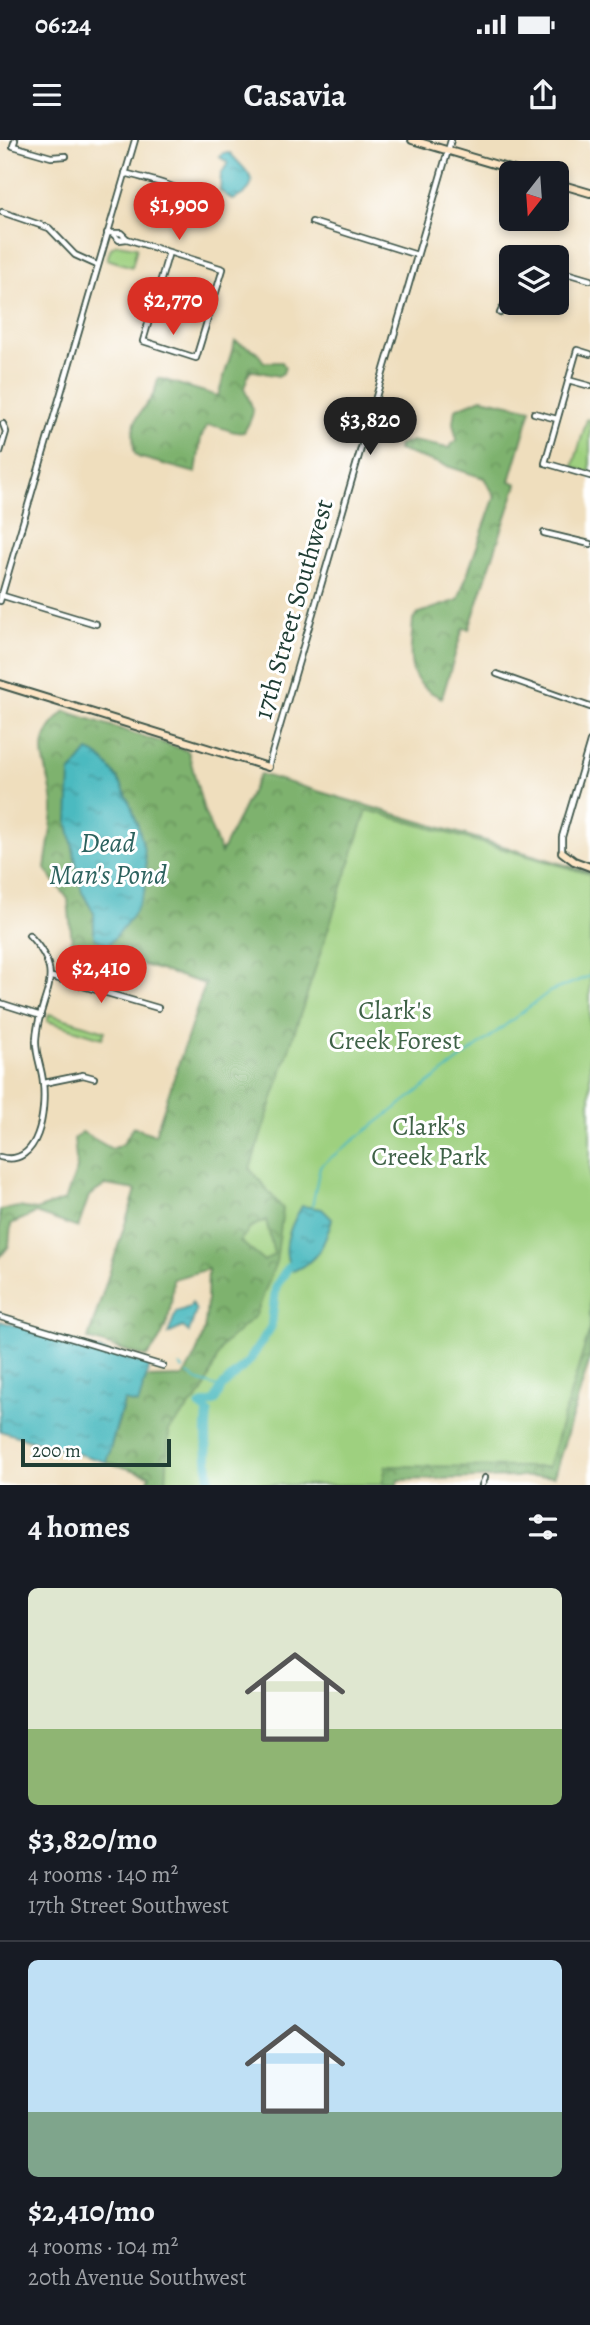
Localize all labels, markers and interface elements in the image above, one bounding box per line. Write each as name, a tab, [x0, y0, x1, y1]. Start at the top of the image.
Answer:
text: 06:24	[35, 7, 91, 42]
text: Casavia	[244, 73, 346, 117]
icon: menu	[28, 76, 66, 114]
icon: share	[524, 76, 562, 114]
north arrow	[499, 161, 569, 231]
map controls	[499, 161, 569, 315]
pin: $1,900	[122, 182, 236, 242]
text: $1,900	[150, 189, 208, 220]
button: layers	[499, 245, 569, 315]
pin: $2,770	[116, 278, 230, 337]
text: $2,770	[143, 284, 203, 315]
pin: $3,820	[313, 398, 427, 457]
text: $3,820	[340, 404, 400, 435]
street label: 17th Street Southwest	[245, 495, 342, 723]
water label: Dead Man's Pond	[49, 824, 167, 894]
pin: $2,410	[44, 946, 158, 1005]
text: $2,410	[72, 952, 130, 983]
park label: Clark's Creek Forest	[329, 993, 462, 1058]
park label: Clark's Creek Park	[371, 1109, 487, 1174]
scale bar	[21, 1436, 172, 1468]
text: 200 m	[32, 1438, 81, 1464]
text: 4 homes	[28, 1507, 130, 1547]
icon: filters	[524, 1508, 562, 1546]
icon: home	[232, 1634, 358, 1760]
text: $3,820/mo	[28, 1819, 157, 1859]
text: 4 rooms · 140 m²	[28, 1859, 178, 1890]
text: 17th Street Southwest	[28, 1890, 229, 1921]
icon: home	[232, 2006, 358, 2132]
text: $2,410/mo	[28, 2191, 155, 2231]
text: 4 rooms · 104 m²	[28, 2231, 178, 2262]
text: 20th Avenue Southwest	[28, 2262, 247, 2293]

